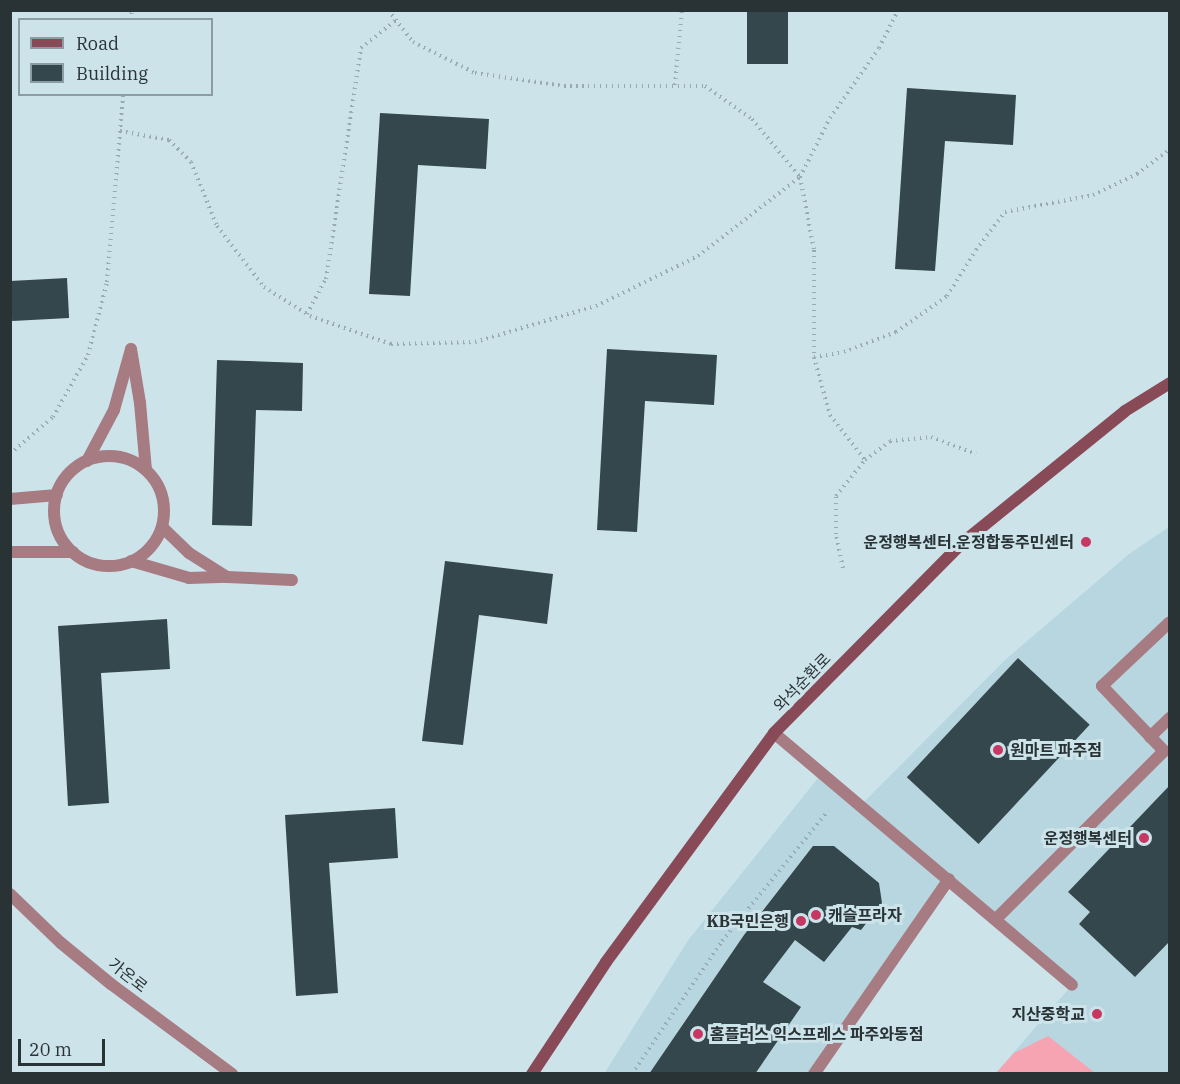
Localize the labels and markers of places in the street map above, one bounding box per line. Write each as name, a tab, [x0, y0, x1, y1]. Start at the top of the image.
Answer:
place label: 운정행복센터.운정합동주민센터	[863, 532, 1074, 552]
marker: 운정행복센터.운정합동주민센터	[1079, 535, 1093, 549]
place label: 원마트 파주점	[1010, 740, 1102, 760]
marker: 원마트 파주점	[991, 743, 1005, 757]
place label: 운정행복센터	[1044, 828, 1132, 848]
marker: 운정행복센터	[1137, 831, 1151, 845]
place label: 캐슬프라자	[828, 905, 902, 925]
marker: 캐슬프라자	[809, 908, 823, 922]
place label: KB국민은행	[707, 911, 789, 931]
marker: KB국민은행	[794, 914, 808, 928]
place label: 지산중학교	[1011, 1004, 1085, 1024]
marker: 지산중학교	[1090, 1007, 1104, 1021]
place label: 홈플러스 익스프레스 파주와동점	[710, 1024, 924, 1044]
marker: 홈플러스 익스프레스 파주와동점	[691, 1027, 705, 1041]

